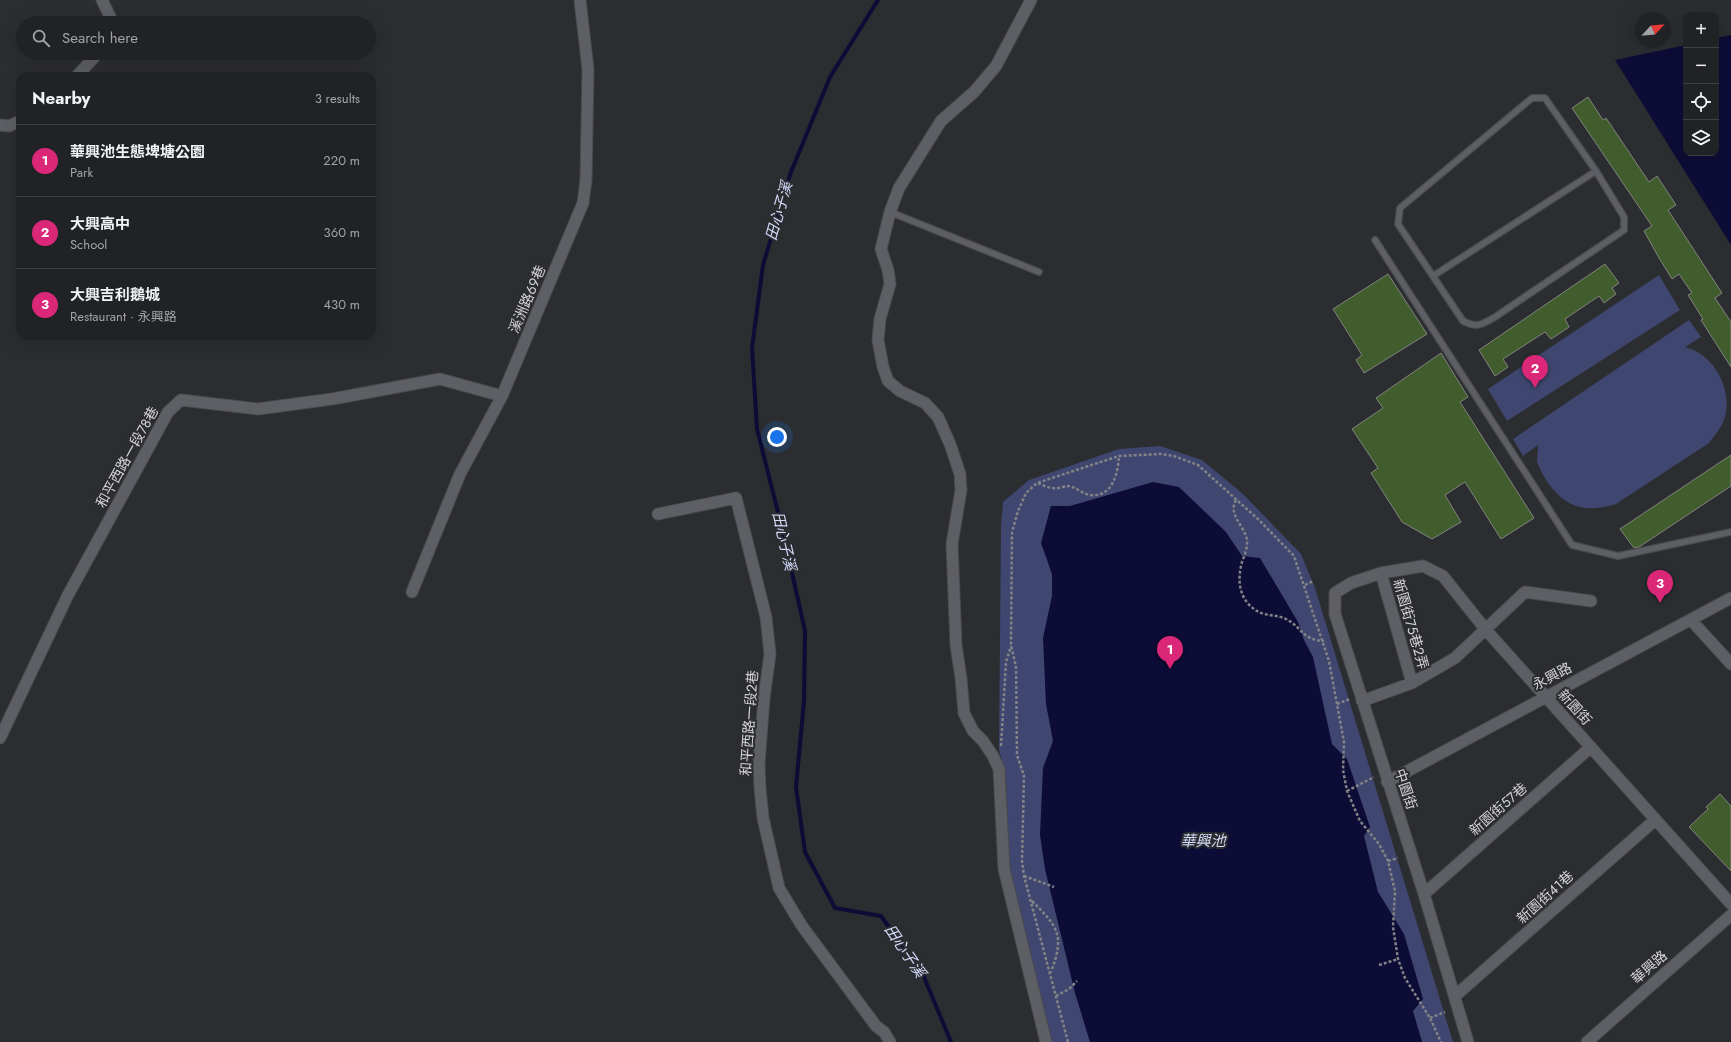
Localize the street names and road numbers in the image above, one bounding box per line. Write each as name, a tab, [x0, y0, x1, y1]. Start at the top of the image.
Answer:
street label: 溪洲路69巷	[504, 262, 550, 336]
street label: 和平西路一段78巷	[91, 403, 163, 511]
street label: 新園街75巷2弄	[1389, 576, 1433, 672]
street label: 永興路	[1529, 657, 1575, 695]
street label: 和平西路一段2巷	[735, 669, 763, 777]
street label: 新園街	[1554, 685, 1596, 729]
street label: 中園街	[1390, 766, 1422, 812]
street label: 新園街57巷	[1465, 778, 1531, 840]
street label: 新園街41巷	[1512, 866, 1578, 928]
street label: 華興路	[1627, 946, 1671, 988]

